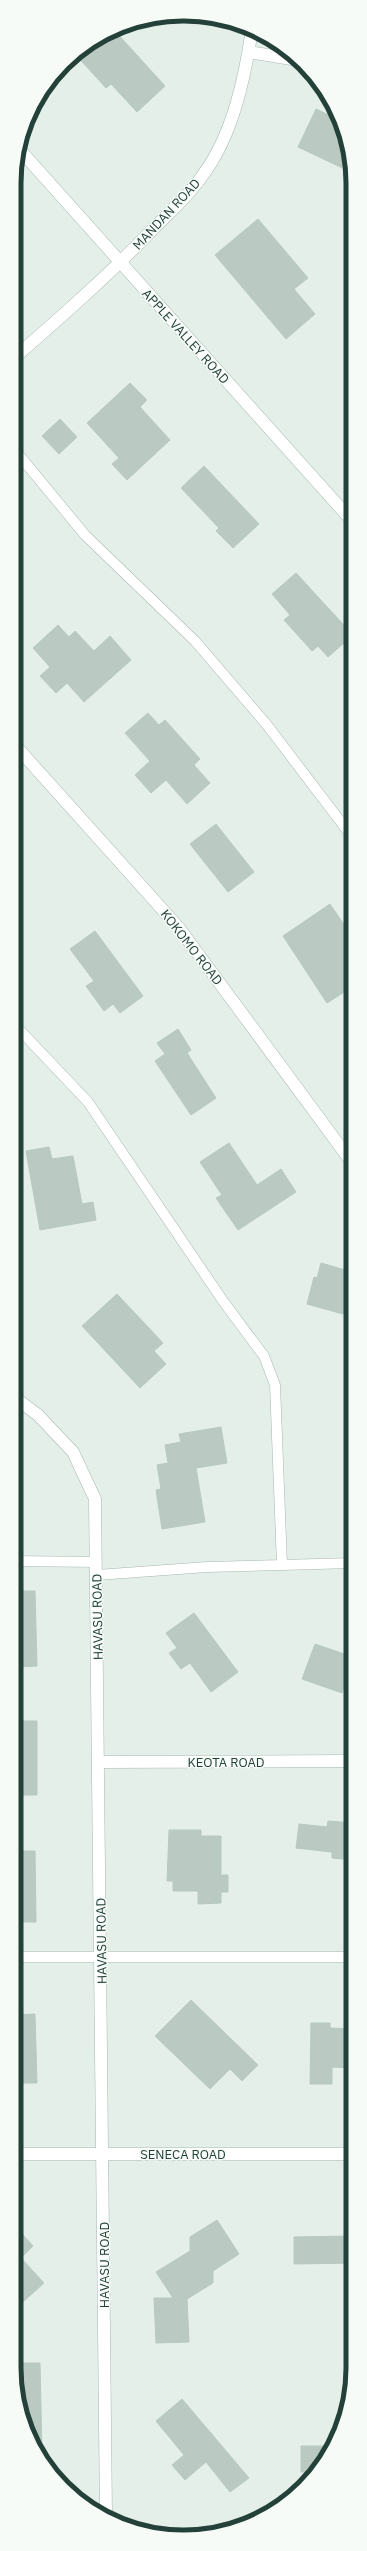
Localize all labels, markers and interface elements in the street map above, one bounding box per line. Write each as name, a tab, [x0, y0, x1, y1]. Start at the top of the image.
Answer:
street label: MANDAN ROAD	[129, 175, 204, 254]
street label: APPLE VALLEY ROAD	[138, 285, 233, 387]
street label: KOKOMO ROAD	[157, 906, 226, 989]
street label: HAVASU ROAD	[88, 1574, 107, 1660]
street label: KEOTA ROAD	[187, 1754, 265, 1771]
street label: HAVASU ROAD	[92, 1898, 111, 1984]
street label: SENECA ROAD	[140, 2146, 226, 2163]
street label: HAVASU ROAD	[96, 2222, 113, 2308]

